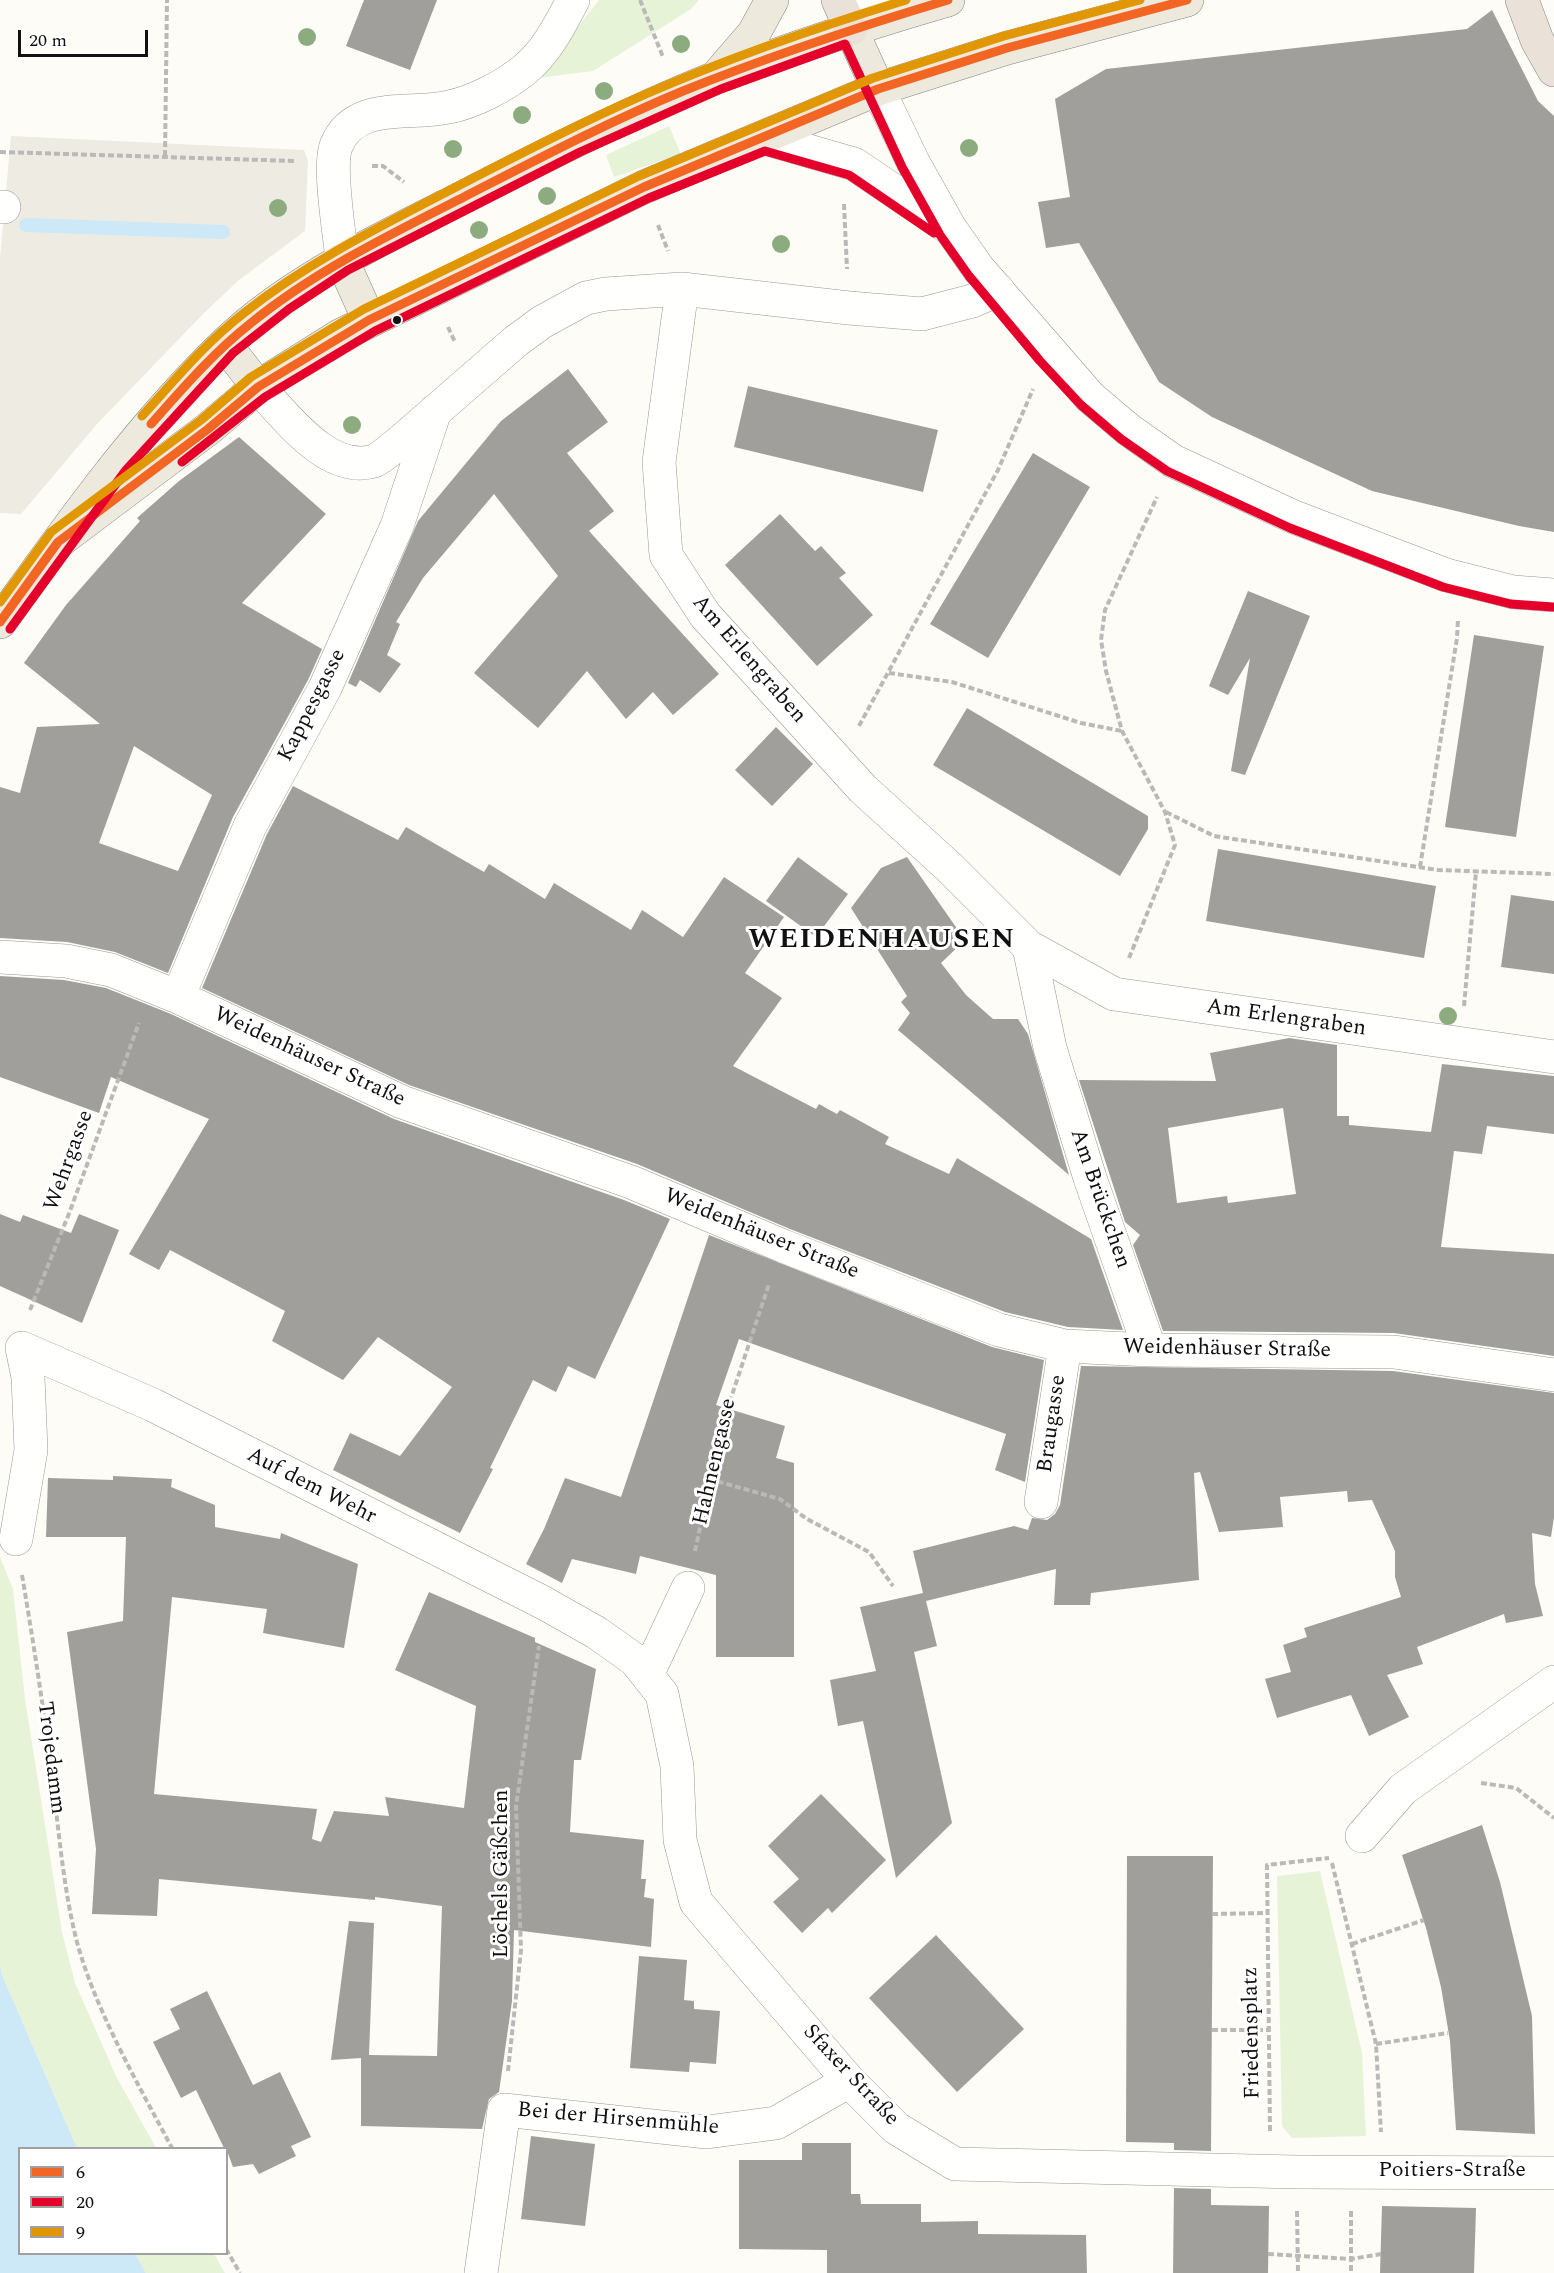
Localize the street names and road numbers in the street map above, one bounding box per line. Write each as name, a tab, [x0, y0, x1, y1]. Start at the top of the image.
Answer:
street label: Am Erlengraben	[685, 591, 811, 729]
street label: Kappesgasse	[273, 645, 353, 767]
street label: Am Erlengraben	[1204, 995, 1368, 1043]
street label: Weidenhäuser Straße	[209, 1002, 409, 1114]
street label: Wehrgasse	[40, 1107, 100, 1215]
street label: Am Brückchen	[1063, 1126, 1135, 1272]
street label: Weidenhäuser Straße	[660, 1184, 862, 1286]
street label: Weidenhäuser Straße	[1123, 1335, 1331, 1365]
street label: Braugasse	[1033, 1373, 1073, 1475]
street label: Hahnengasse	[689, 1396, 743, 1528]
street label: Auf dem Wehr	[242, 1443, 380, 1531]
street label: Trojedamm	[30, 1700, 70, 1816]
street label: Löchels Gäßchen	[490, 1789, 516, 1959]
street label: Friedensplatz	[1239, 1967, 1267, 2099]
street label: Sfaxer Straße	[796, 2020, 904, 2132]
street label: Bei der Hirsenmühle	[516, 2098, 720, 2142]
street label: Poitiers-Straße	[1378, 2159, 1526, 2185]

